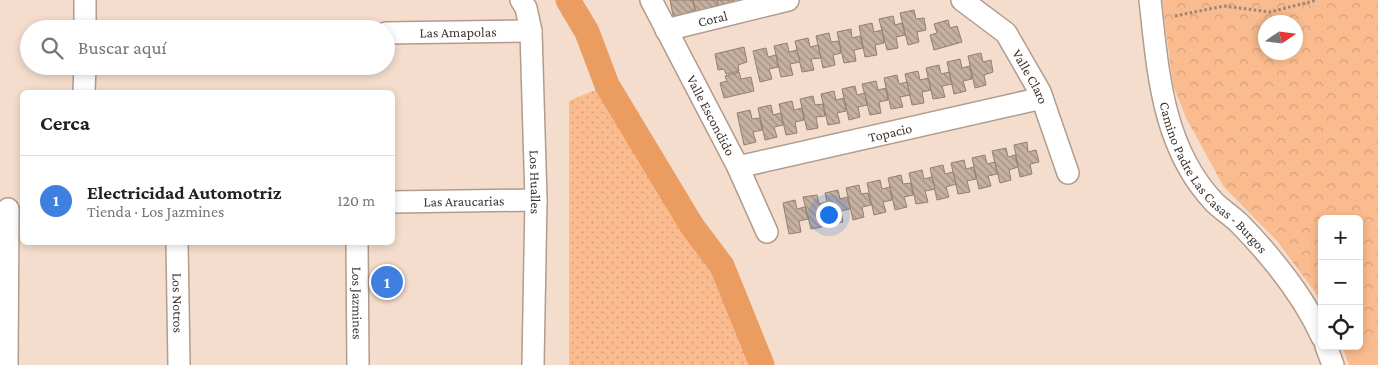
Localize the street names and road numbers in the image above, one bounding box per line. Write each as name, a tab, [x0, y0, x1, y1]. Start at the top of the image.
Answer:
street label: Coral	[696, 7, 729, 30]
street label: Las Amapolas	[419, 23, 497, 41]
street label: Valle Claro	[1009, 46, 1051, 106]
street label: Valle Escondido	[683, 72, 739, 158]
street label: Camino Padre Las Casas - Burgos	[1157, 100, 1271, 256]
street label: Topacio	[867, 120, 914, 145]
street label: Los Hualles	[527, 150, 544, 214]
street label: Las Araucarias	[423, 192, 505, 210]
street label: Los Jazmines	[349, 267, 366, 339]
street label: Los Notros	[170, 273, 186, 333]

